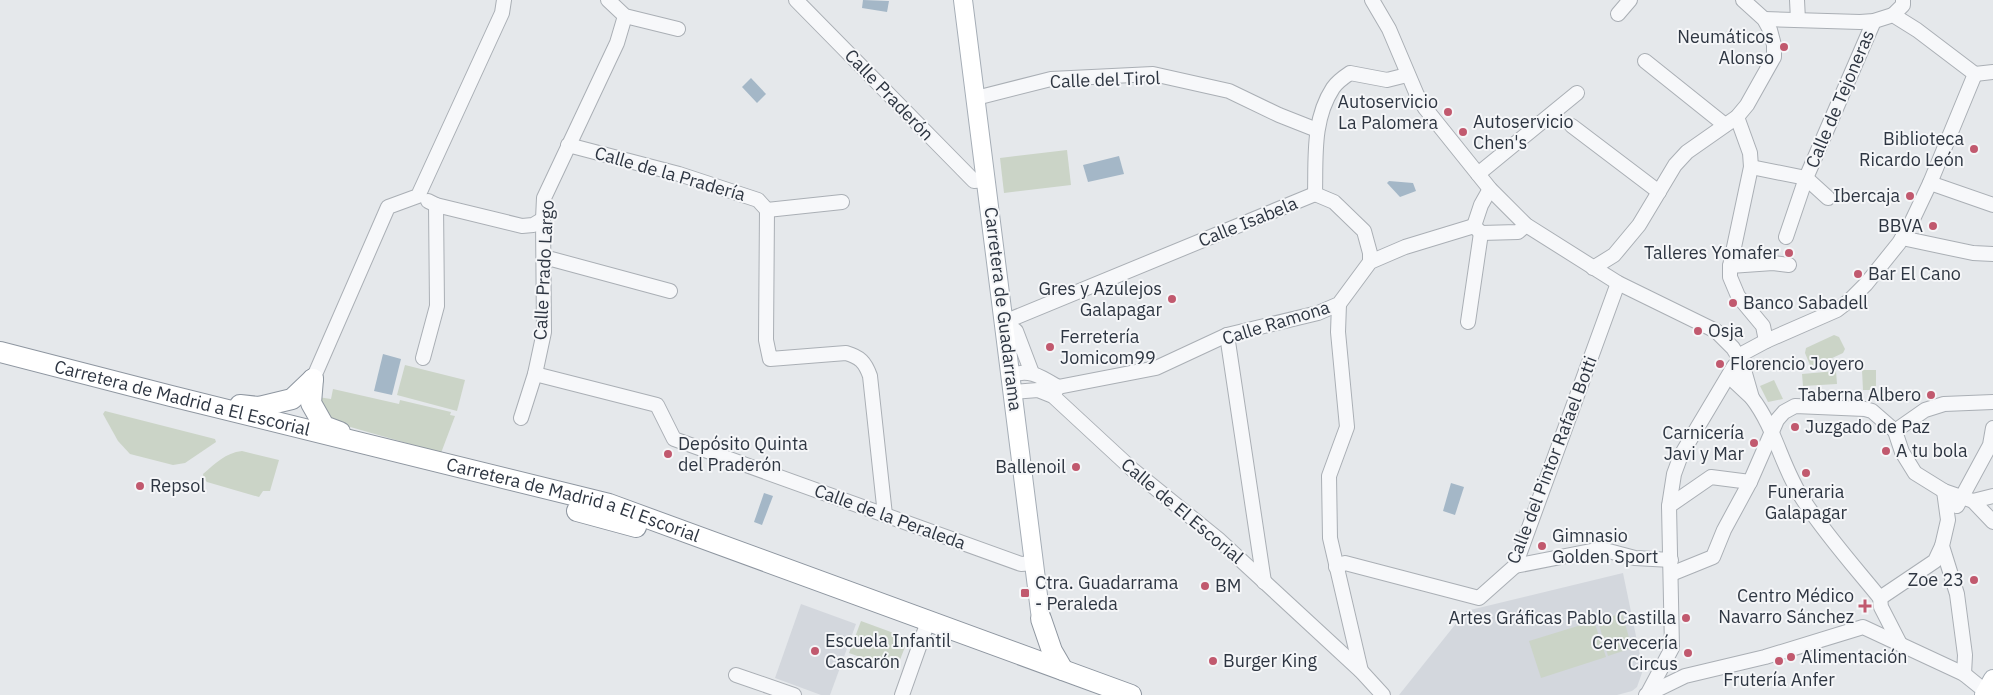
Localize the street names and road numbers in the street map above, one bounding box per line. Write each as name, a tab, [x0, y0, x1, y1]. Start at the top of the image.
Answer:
street label: Calle de Tejoneras	[1800, 26, 1879, 171]
street label: Calle Praderón	[840, 44, 939, 145]
street label: Calle del Tirol	[1049, 66, 1161, 93]
street label: Calle de la Pradería	[592, 141, 749, 206]
street label: Calle Isabela	[1195, 191, 1301, 252]
street label: Calle Prado Largo	[528, 199, 559, 341]
street label: Carretera de Guadarrama	[980, 206, 1027, 413]
street label: Calle Ramona	[1219, 295, 1333, 350]
street label: Calle del Pintor Rafael Botti	[1501, 352, 1602, 567]
street label: Carretera de Madrid a El Escorial	[52, 354, 313, 441]
street label: Carretera de Madrid a El Escorial	[444, 452, 703, 547]
street label: Calle de El Escorial	[1116, 453, 1248, 569]
street label: Calle de la Peraleda	[811, 478, 969, 555]

